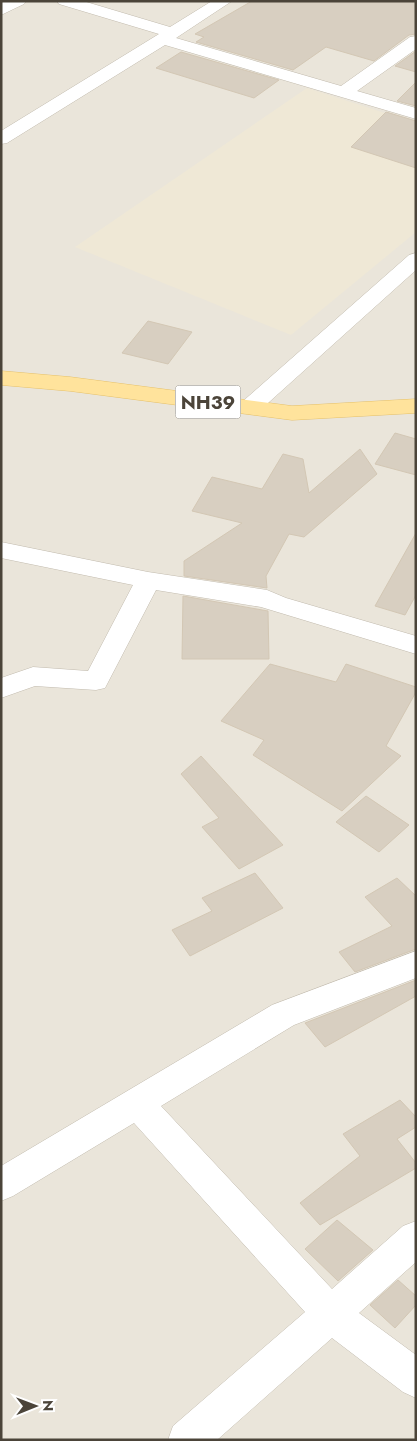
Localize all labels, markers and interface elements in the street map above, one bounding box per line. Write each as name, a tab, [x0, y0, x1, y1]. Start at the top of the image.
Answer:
road number: NH39	[176, 386, 240, 418]
north arrow	[10, 1381, 60, 1431]
text: N	[38, 1400, 58, 1412]

